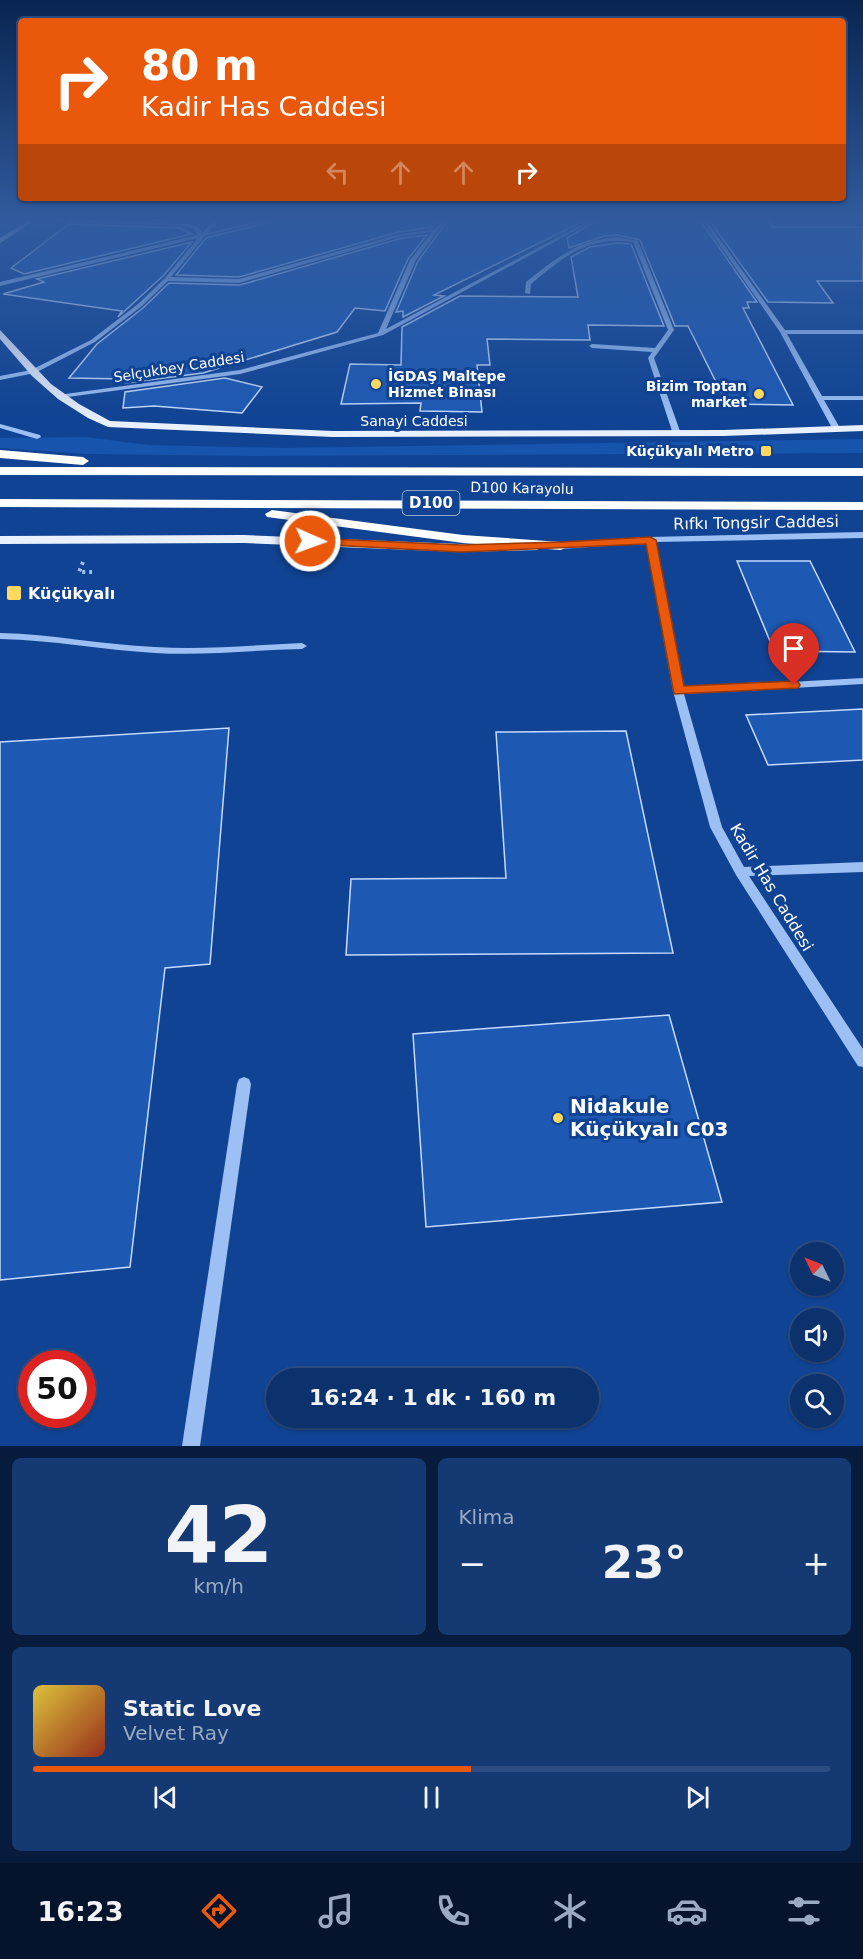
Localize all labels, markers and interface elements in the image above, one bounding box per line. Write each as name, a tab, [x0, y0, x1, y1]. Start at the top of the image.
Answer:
text: 80 m	[141, 41, 258, 90]
icon: right	[42, 42, 120, 120]
text: Kadir Has Caddesi	[141, 91, 386, 122]
icon: left	[321, 156, 354, 189]
icon: ahead	[384, 156, 417, 189]
icon: ahead	[447, 156, 480, 189]
icon: right	[510, 156, 543, 189]
street label: Selçukbey Caddesi	[112, 349, 246, 385]
place label: İGDAŞ Maltepe Hizmet Binası	[388, 368, 506, 400]
marker: İGDAŞ Maltepe Hizmet Binası	[369, 377, 383, 391]
place label: Bizim Toptan market	[646, 378, 747, 410]
marker: Bizim Toptan market	[752, 387, 766, 401]
street label: Sanayi Caddesi	[360, 413, 468, 429]
place label: Küçükyalı Metro	[626, 443, 754, 459]
marker: Küçükyalı Metro	[759, 444, 773, 458]
street label: D100 Karayolu	[470, 479, 574, 497]
road number: D100	[402, 491, 460, 515]
position arrow	[278, 509, 342, 573]
street label: Rıfkı Tongsir Caddesi	[673, 512, 839, 533]
marker: Küçükyalı	[5, 584, 23, 602]
place label: Küçükyalı	[28, 584, 115, 603]
pin	[768, 623, 819, 685]
icon: arrive	[777, 632, 810, 665]
street label: Kadir Has Caddesi	[726, 820, 817, 954]
place label: Nidakule Küçükyalı C03	[570, 1094, 729, 1141]
marker: Nidakule Küçükyalı C03	[551, 1111, 565, 1125]
north arrow	[790, 1242, 844, 1296]
map controls	[790, 1242, 844, 1428]
button: sound	[790, 1308, 844, 1362]
speed limit sign: 50	[18, 1350, 96, 1428]
button: search	[790, 1374, 844, 1428]
text: 16:24 · 1 dk · 160 m	[309, 1385, 556, 1410]
text: 42	[164, 1490, 273, 1580]
text: Klima	[459, 1505, 514, 1529]
text: 23°	[602, 1536, 687, 1589]
text: −	[459, 1544, 486, 1583]
text: +	[802, 1544, 830, 1583]
text: km/h	[194, 1574, 244, 1598]
text: Static Love	[123, 1696, 261, 1721]
text: Velvet Ray	[123, 1721, 229, 1745]
icon: previous	[149, 1781, 182, 1814]
icon: pause	[415, 1781, 448, 1814]
icon: next	[681, 1781, 714, 1814]
icon: directions	[198, 1890, 240, 1932]
icon: music	[315, 1890, 357, 1932]
icon: phone	[432, 1890, 474, 1932]
icon: climate	[549, 1890, 591, 1932]
icon: car	[666, 1890, 708, 1932]
icon: filters	[783, 1890, 825, 1932]
text: 16:23	[38, 1896, 123, 1927]

